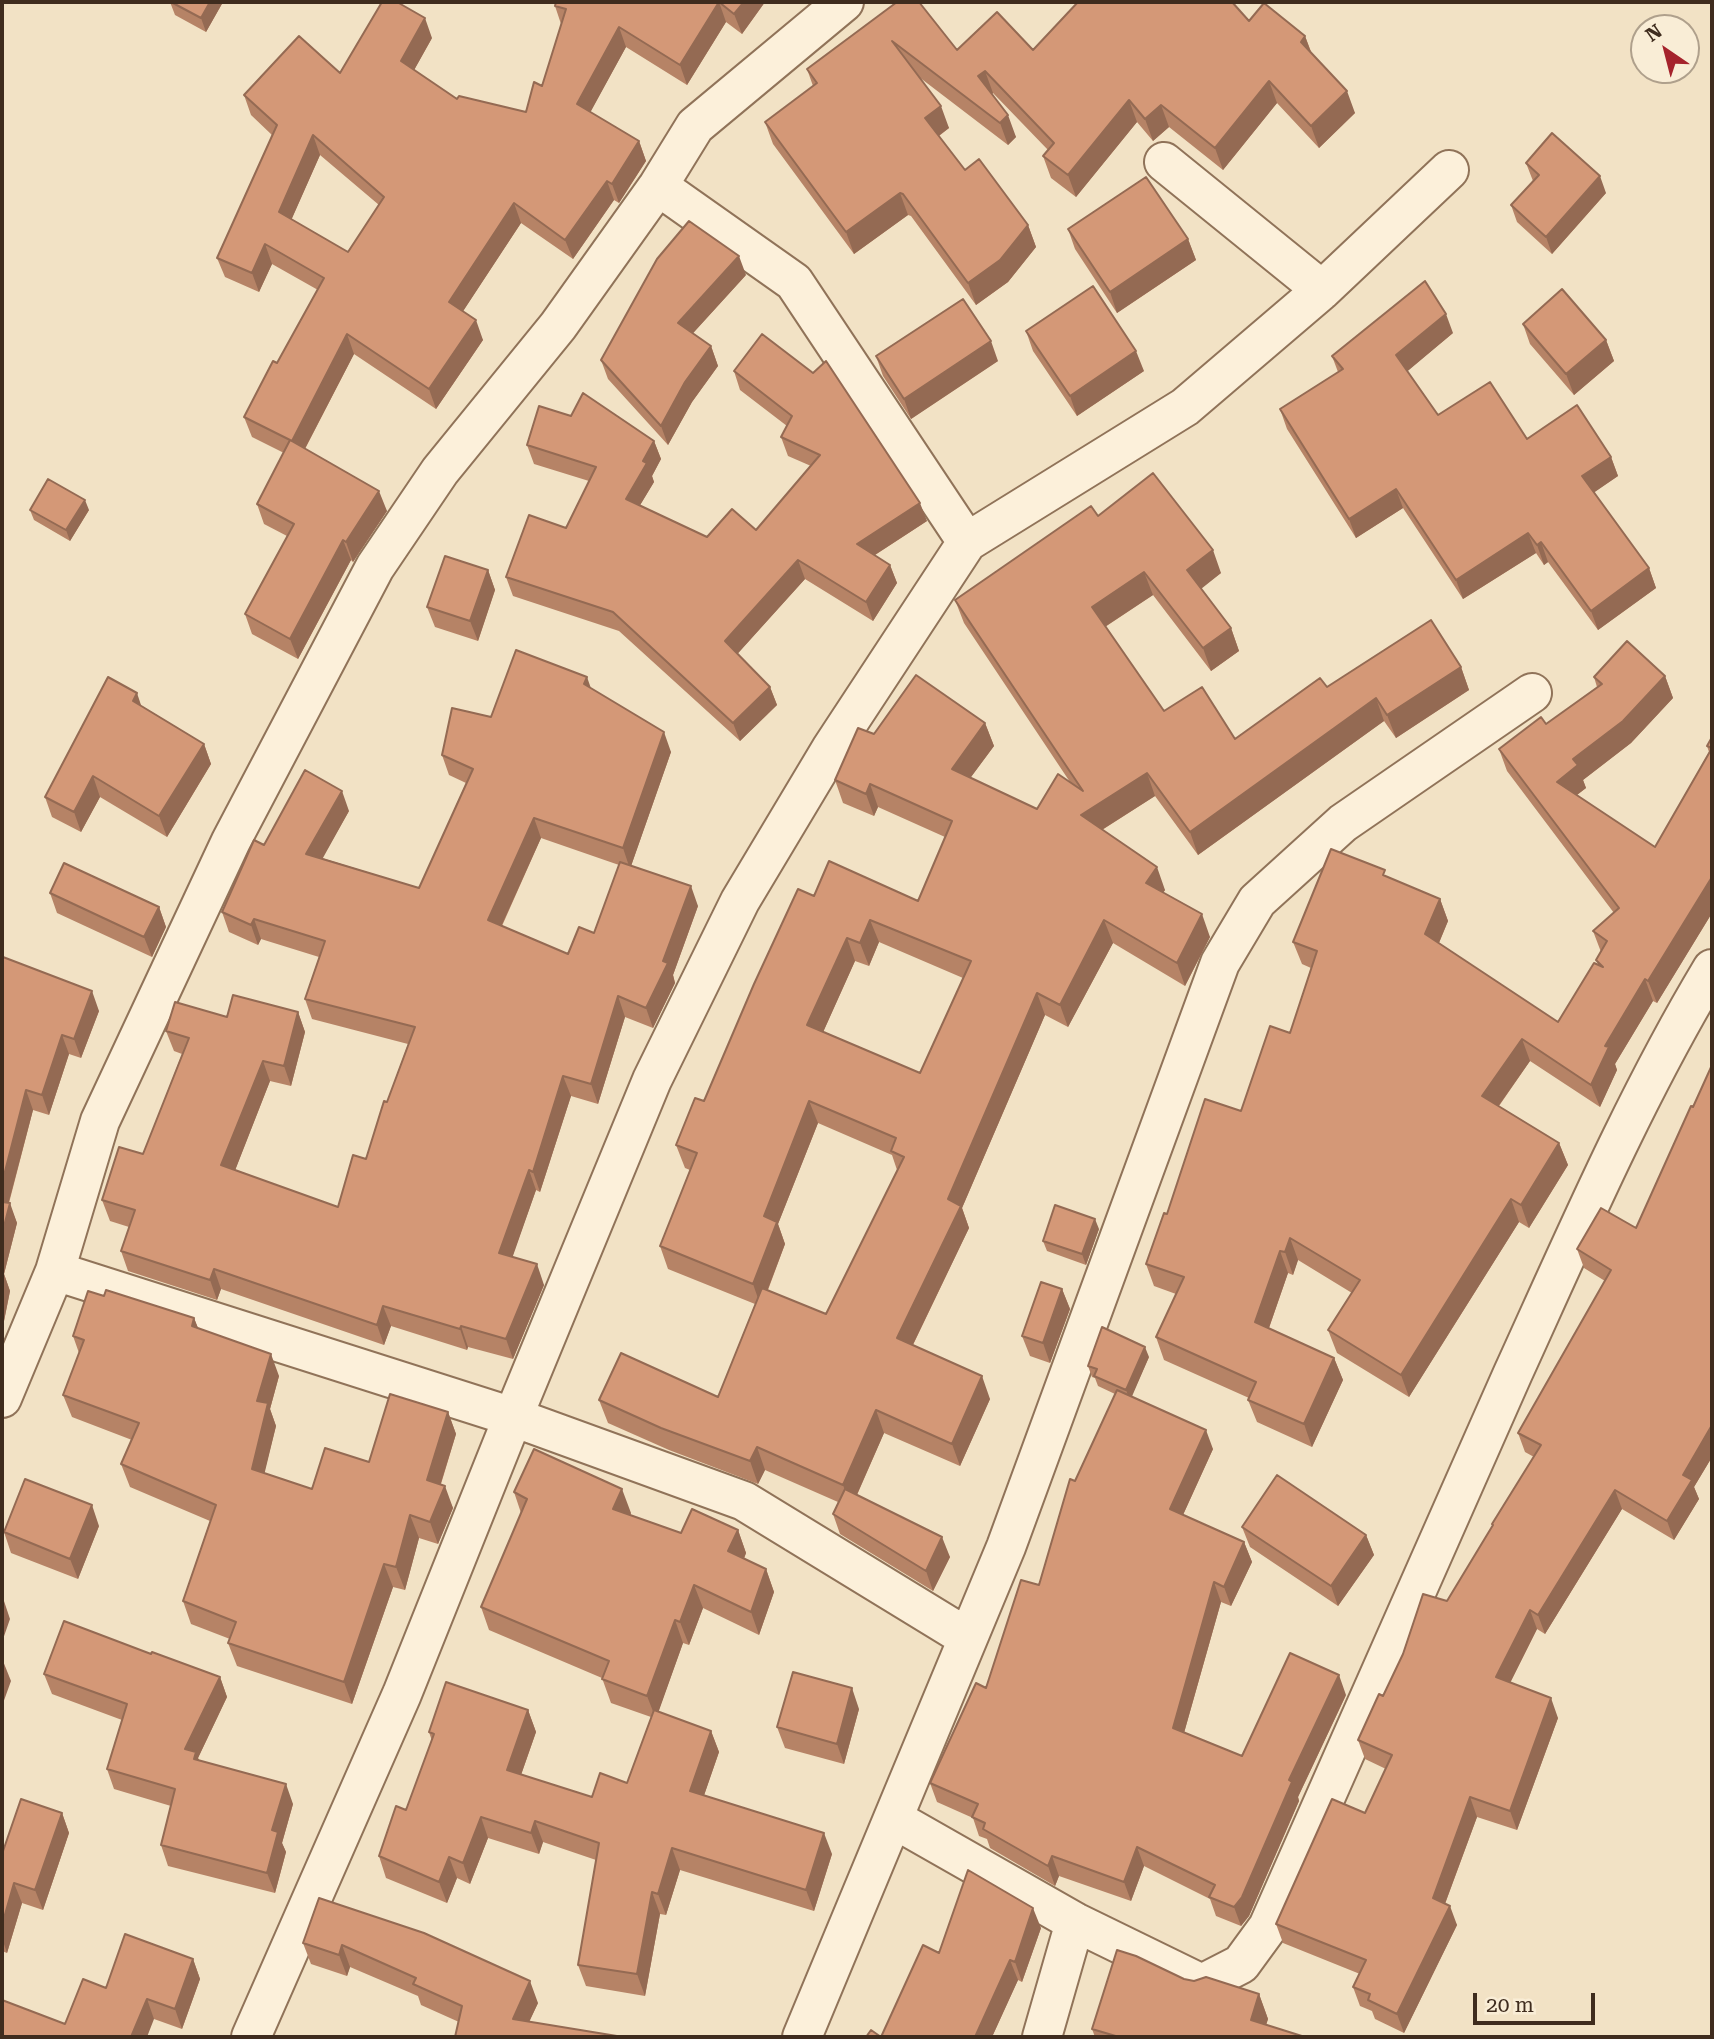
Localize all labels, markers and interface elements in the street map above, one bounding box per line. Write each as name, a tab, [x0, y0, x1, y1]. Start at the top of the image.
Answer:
north arrow	[1630, 14, 1700, 84]
text: N	[1641, 19, 1666, 47]
scale bar	[1476, 1980, 1598, 2024]
text: 20 m	[1486, 1993, 1534, 2017]

